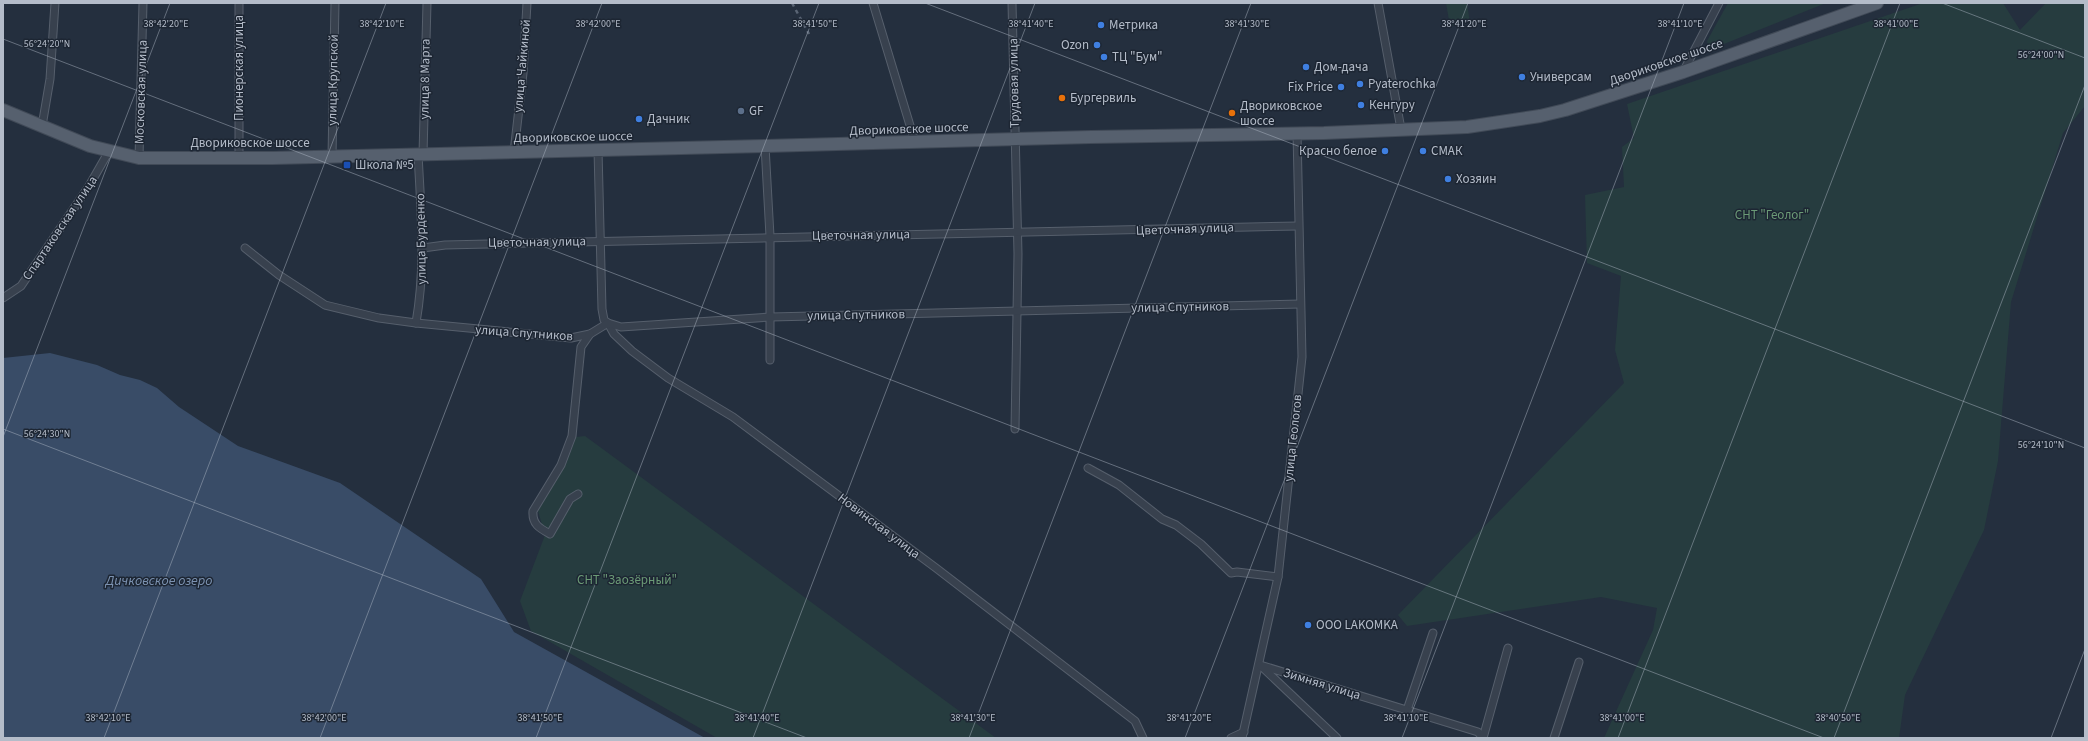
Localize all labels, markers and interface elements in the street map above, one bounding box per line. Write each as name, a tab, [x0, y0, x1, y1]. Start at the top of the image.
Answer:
street label: Пионерская улица	[230, 15, 248, 121]
place label: Метрика	[1109, 16, 1158, 34]
text: 38°42'20"E	[143, 17, 189, 31]
text: 38°42'10"E	[359, 17, 405, 31]
text: 38°42'00"E	[575, 17, 621, 31]
text: 38°41'50"E	[792, 17, 838, 31]
text: 38°41'40"E	[1008, 17, 1054, 31]
text: 38°41'30"E	[1224, 17, 1270, 31]
text: 38°41'20"E	[1441, 17, 1487, 31]
text: 38°41'10"E	[1657, 17, 1703, 31]
text: 38°41'00"E	[1873, 17, 1919, 31]
street label: улица Чайкиной	[509, 18, 535, 114]
marker: Метрика	[1096, 20, 1106, 30]
street label: улица Крупской	[323, 34, 343, 126]
street label: Двориковское шоссе	[1607, 34, 1725, 90]
place label: Ozon	[1061, 36, 1089, 54]
text: 56°24'20"N	[24, 37, 70, 51]
street label: улица 8 Марта	[415, 38, 435, 120]
street label: Трудовая улица	[1004, 38, 1024, 128]
street label: Московская улица	[130, 39, 152, 145]
marker: Ozon	[1092, 40, 1102, 50]
place label: ТЦ "Бум"	[1112, 48, 1163, 66]
text: 56°24'00"N	[2018, 48, 2064, 62]
marker: ТЦ "Бум"	[1099, 52, 1109, 62]
place label: Дом-дача	[1314, 58, 1368, 76]
marker: Дом-дача	[1301, 62, 1311, 72]
place label: Универсам	[1530, 68, 1592, 86]
marker: Универсам	[1517, 72, 1527, 82]
place label: Pyaterochka	[1368, 75, 1436, 93]
place label: Fix Price	[1288, 78, 1333, 96]
marker: Pyaterochka	[1355, 79, 1365, 89]
marker: Fix Price	[1336, 82, 1346, 92]
place label: Бургервиль	[1070, 89, 1136, 107]
marker: Бургервиль	[1057, 93, 1067, 103]
place label: Кенгуру	[1369, 96, 1415, 114]
place label: Двориковское шоссе	[1240, 97, 1322, 130]
marker: Кенгуру	[1356, 100, 1366, 110]
place label: GF	[749, 102, 764, 120]
marker: GF	[736, 106, 746, 116]
marker: Двориковское шоссе	[1227, 108, 1237, 118]
place label: Дачник	[647, 110, 690, 128]
marker: Дачник	[634, 114, 644, 124]
street label: Двориковское шоссе	[849, 118, 969, 140]
street label: Двориковское шоссе	[513, 127, 633, 147]
street label: Двориковское шоссе	[190, 134, 310, 152]
place label: Красно белое	[1299, 142, 1377, 160]
place label: СМАК	[1431, 142, 1463, 160]
marker: Красно белое	[1380, 146, 1390, 156]
marker: СМАК	[1418, 146, 1428, 156]
place label: Школа №5	[355, 156, 414, 174]
marker: Школа №5	[342, 160, 352, 170]
place label: Хозяин	[1456, 170, 1497, 188]
street label: Спартаковская улица	[18, 172, 102, 284]
marker: Хозяин	[1443, 174, 1453, 184]
street label: улица Бурденко	[411, 193, 431, 285]
park label: СНТ "Геолог"	[1735, 206, 1809, 224]
street label: Цветочная улица	[1136, 218, 1234, 240]
street label: Цветочная улица	[812, 225, 910, 245]
street label: Цветочная улица	[488, 232, 586, 252]
street label: улица Спутников	[1131, 297, 1229, 317]
street label: улица Спутников	[807, 305, 905, 325]
street label: улица Спутников	[475, 321, 574, 345]
street label: улица Геологов	[1279, 393, 1307, 483]
text: 56°24'30"N	[24, 427, 70, 441]
text: 56°24'10"N	[2018, 438, 2064, 452]
street label: Новинская улица	[834, 489, 924, 563]
water label: Дичковское озеро	[105, 571, 212, 591]
park label: СНТ "Заозёрный"	[577, 571, 677, 589]
place label: OOO LAKOMKA	[1316, 616, 1399, 634]
marker: OOO LAKOMKA	[1303, 620, 1313, 630]
street label: Зимняя улица	[1281, 664, 1363, 704]
text: 38°42'10"E	[85, 711, 131, 725]
text: 38°42'00"E	[301, 711, 347, 725]
text: 38°41'50"E	[517, 711, 563, 725]
text: 38°41'40"E	[734, 711, 780, 725]
text: 38°41'30"E	[950, 711, 996, 725]
text: 38°41'20"E	[1166, 711, 1212, 725]
text: 38°41'10"E	[1383, 711, 1429, 725]
text: 38°41'00"E	[1599, 711, 1645, 725]
text: 38°40'50"E	[1815, 711, 1861, 725]

